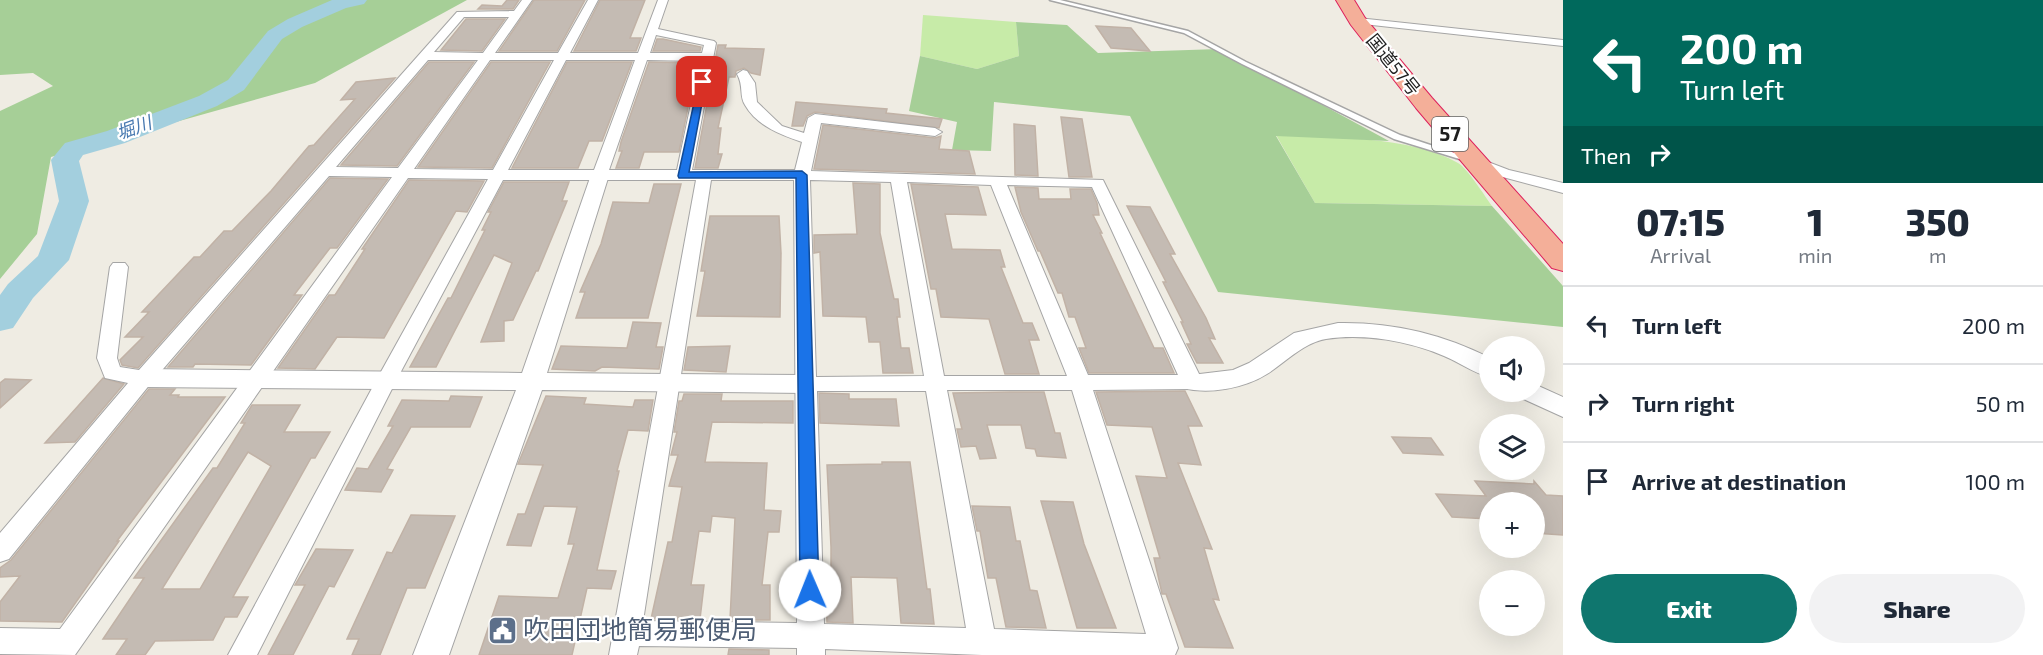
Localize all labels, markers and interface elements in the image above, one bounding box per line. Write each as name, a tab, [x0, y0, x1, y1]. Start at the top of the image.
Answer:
text: 200 m	[1680, 22, 1803, 72]
icon: left	[1581, 24, 1659, 102]
street label: 国道57号	[1362, 29, 1425, 100]
pin	[676, 56, 727, 107]
icon: arrive	[685, 65, 718, 98]
text: Turn left	[1680, 73, 1784, 105]
water label: 堀川	[113, 110, 156, 144]
road number: 57	[1432, 117, 1468, 151]
icon: right	[1643, 138, 1676, 171]
text: Then	[1581, 142, 1631, 168]
text: 07:15	[1636, 200, 1725, 243]
text: 1	[1807, 200, 1823, 243]
text: 350	[1906, 200, 1970, 243]
text: Arrival	[1650, 243, 1711, 267]
text: min	[1798, 243, 1832, 267]
text: m	[1929, 243, 1946, 267]
icon: left	[1581, 309, 1614, 342]
text: Turn left	[1632, 312, 1721, 338]
text: 200 m	[1962, 312, 2025, 338]
map controls	[1479, 336, 1545, 636]
button: sound	[1479, 336, 1545, 402]
icon: right	[1581, 387, 1614, 420]
text: Turn right	[1632, 390, 1734, 416]
text: 50 m	[1976, 390, 2025, 416]
button: layers	[1479, 414, 1545, 480]
icon: arrive	[1581, 465, 1614, 498]
text: Arrive at destination	[1632, 468, 1846, 494]
text: 100 m	[1966, 468, 2025, 494]
button: +	[1479, 492, 1545, 558]
position arrow	[778, 558, 842, 622]
button: −	[1479, 570, 1545, 636]
button: Exit	[1581, 574, 1797, 643]
button: Share	[1809, 574, 2025, 643]
place label: 吹田団地簡易郵便局	[523, 613, 757, 644]
public building icon: 吹田団地簡易郵便局	[486, 614, 518, 646]

